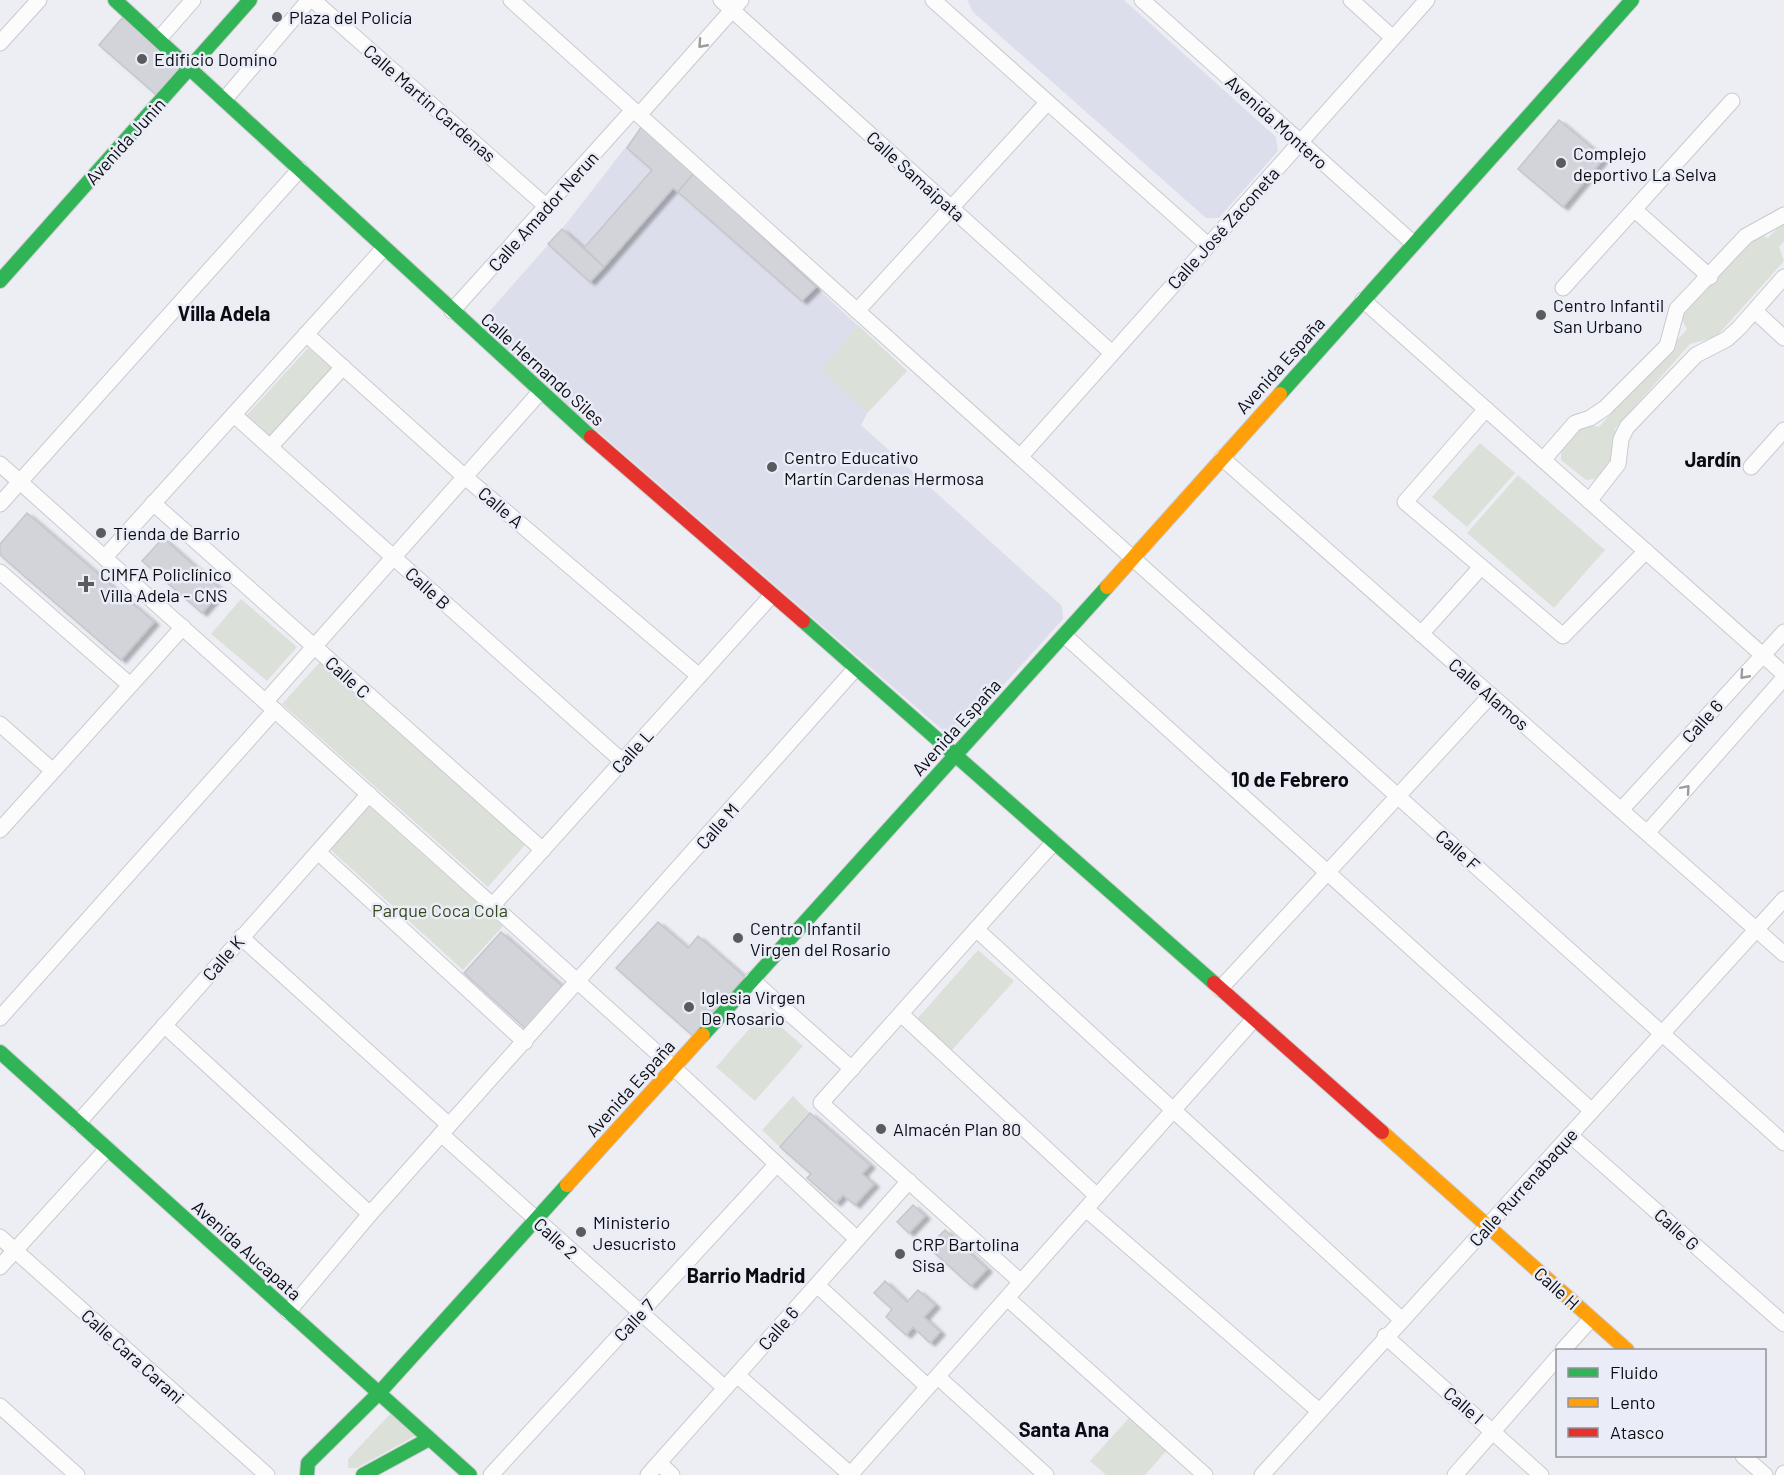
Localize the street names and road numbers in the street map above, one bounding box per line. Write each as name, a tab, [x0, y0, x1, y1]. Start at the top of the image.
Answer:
street label: Calle Martin Cardenas	[359, 40, 501, 166]
street label: Avenida Montero	[1221, 70, 1333, 174]
street label: Avenida Junin	[80, 93, 170, 189]
street label: Calle Samaipata	[862, 126, 970, 226]
street label: Calle Amador Nerun	[483, 146, 603, 276]
street label: Calle José Zaconeta	[1162, 162, 1284, 294]
street label: Calle Hernando Siles	[477, 308, 609, 430]
street label: Avenida España	[1231, 312, 1329, 418]
street label: Calle A	[474, 482, 528, 532]
street label: Calle B	[401, 562, 455, 614]
street label: Calle C	[321, 651, 375, 703]
street label: Calle Alamos	[1444, 653, 1534, 735]
street label: Avenida España	[907, 674, 1005, 780]
street label: Calle 6	[1677, 695, 1727, 747]
street label: Calle L	[607, 724, 657, 778]
street label: Calle M	[691, 798, 743, 854]
street label: Calle F	[1431, 825, 1485, 875]
street label: Calle K	[197, 931, 249, 985]
street label: Avenida España	[581, 1035, 679, 1141]
street label: Calle Rurrenabaque	[1464, 1123, 1582, 1251]
street label: Avenida Aucapata	[188, 1195, 306, 1305]
street label: Calle G	[1650, 1203, 1704, 1255]
street label: Calle 2	[530, 1213, 582, 1263]
street label: Calle H	[1530, 1262, 1584, 1314]
street label: Calle 7	[609, 1294, 659, 1346]
street label: Calle 6	[753, 1302, 803, 1354]
street label: Calle Cara Carani	[77, 1304, 189, 1408]
street label: Calle I	[1439, 1382, 1489, 1428]

